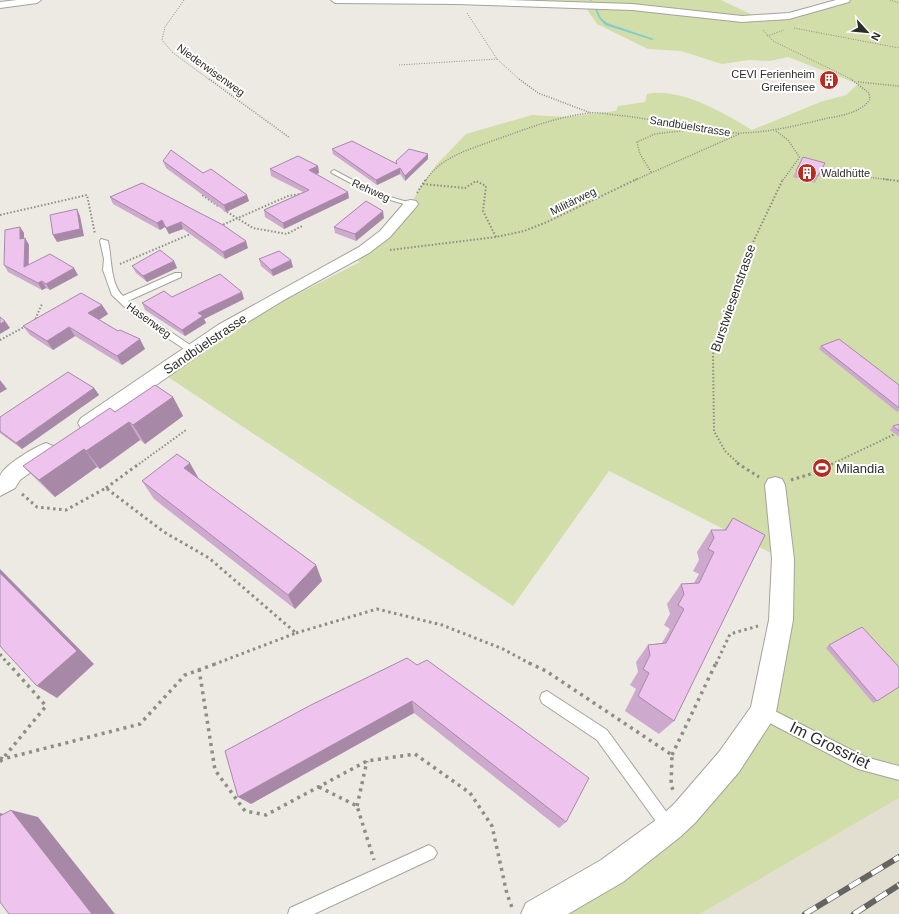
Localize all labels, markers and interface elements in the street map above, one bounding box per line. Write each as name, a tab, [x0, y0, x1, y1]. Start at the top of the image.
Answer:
north arrow	[847, 12, 887, 52]
text: N	[869, 30, 883, 43]
street label: Niederwisenweg	[175, 41, 247, 99]
place label: CEVI Ferienheim Greifensee	[731, 68, 815, 93]
building icon: CEVI Ferienheim Greifensee	[818, 69, 840, 91]
street label: Sandbüelstrasse	[649, 114, 731, 138]
building icon: Waldhütte	[796, 162, 818, 184]
place label: Waldhütte	[821, 167, 870, 179]
street label: Rehweg	[350, 176, 392, 204]
street label: Militärweg	[548, 185, 598, 217]
street label: Burstwiesenstrasse	[708, 242, 758, 354]
street label: Hasenweg	[124, 300, 174, 340]
street label: Sandbüelstrasse	[161, 311, 249, 377]
sports icon: Milandia	[811, 457, 833, 479]
place label: Milandia	[836, 461, 885, 476]
street label: Im Grossriet	[787, 718, 873, 772]

